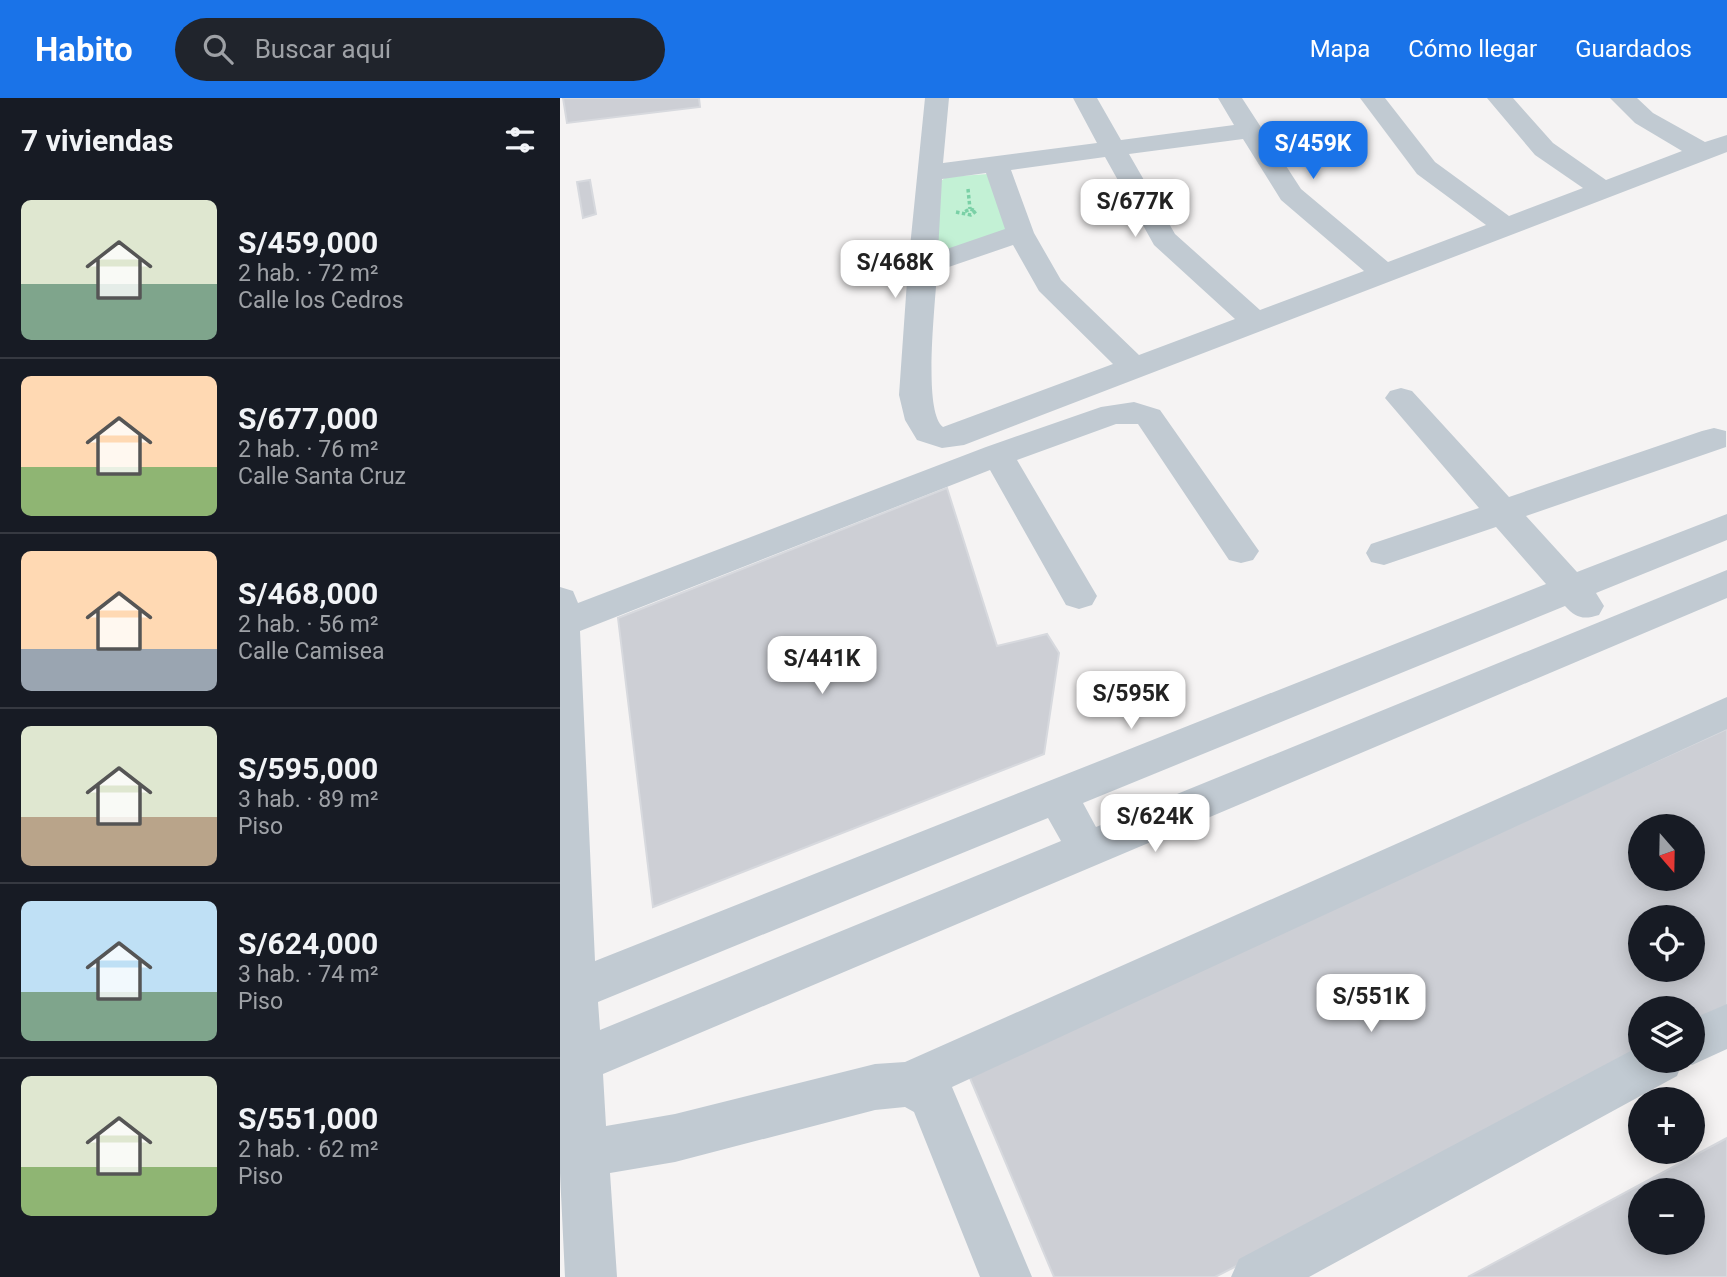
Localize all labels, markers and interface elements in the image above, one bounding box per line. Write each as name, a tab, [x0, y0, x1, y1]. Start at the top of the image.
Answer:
search box	[175, 18, 665, 81]
text: Habito	[35, 30, 133, 69]
icon: search	[199, 30, 237, 68]
text: Buscar aquí	[255, 34, 391, 64]
text: Mapa	[1310, 35, 1370, 63]
text: Cómo llegar	[1408, 35, 1537, 63]
text: Guardados	[1575, 35, 1692, 63]
icon: filters	[501, 121, 539, 159]
pin: S/459K	[1256, 122, 1370, 181]
text: 7 viviendas	[21, 123, 173, 158]
text: S/459K	[1275, 130, 1351, 157]
pin: S/677K	[1078, 180, 1192, 239]
text: S/677K	[1097, 188, 1173, 215]
text: S/459,000	[238, 225, 378, 260]
icon: home	[77, 228, 161, 312]
pin: S/468K	[838, 240, 952, 300]
text: S/468K	[857, 249, 933, 276]
text: 2 hab. · 72 m²	[238, 260, 378, 287]
text: Calle los Cedros	[238, 287, 404, 314]
text: S/677,000	[238, 401, 378, 436]
icon: home	[77, 404, 161, 488]
text: 2 hab. · 76 m²	[238, 436, 378, 463]
text: Calle Santa Cruz	[238, 463, 406, 490]
text: S/468,000	[238, 576, 378, 611]
icon: home	[77, 579, 161, 663]
text: 2 hab. · 56 m²	[238, 611, 378, 638]
pin: S/441K	[765, 636, 879, 696]
text: Calle Camisea	[238, 638, 384, 665]
text: S/441K	[784, 645, 860, 672]
pin: S/595K	[1074, 672, 1188, 731]
text: S/595K	[1093, 680, 1169, 707]
text: S/595,000	[238, 751, 378, 786]
icon: home	[77, 754, 161, 838]
text: 3 hab. · 89 m²	[238, 786, 378, 813]
pin: S/624K	[1098, 794, 1212, 854]
text: S/624K	[1117, 803, 1193, 830]
text: Piso	[238, 813, 283, 840]
north arrow	[1628, 814, 1704, 891]
map controls	[1628, 814, 1705, 1255]
button: locate	[1628, 905, 1705, 982]
text: S/624,000	[238, 926, 378, 961]
icon: home	[77, 929, 161, 1013]
text: 3 hab. · 74 m²	[238, 961, 378, 988]
pin: S/551K	[1314, 974, 1428, 1034]
text: S/551K	[1333, 983, 1409, 1010]
text: Piso	[238, 988, 283, 1015]
button: layers	[1628, 996, 1705, 1073]
button: +	[1628, 1087, 1705, 1164]
text: S/551,000	[238, 1101, 378, 1136]
icon: home	[77, 1104, 161, 1188]
text: 2 hab. · 62 m²	[238, 1136, 378, 1163]
text: Piso	[238, 1163, 283, 1190]
button: −	[1628, 1178, 1705, 1255]

